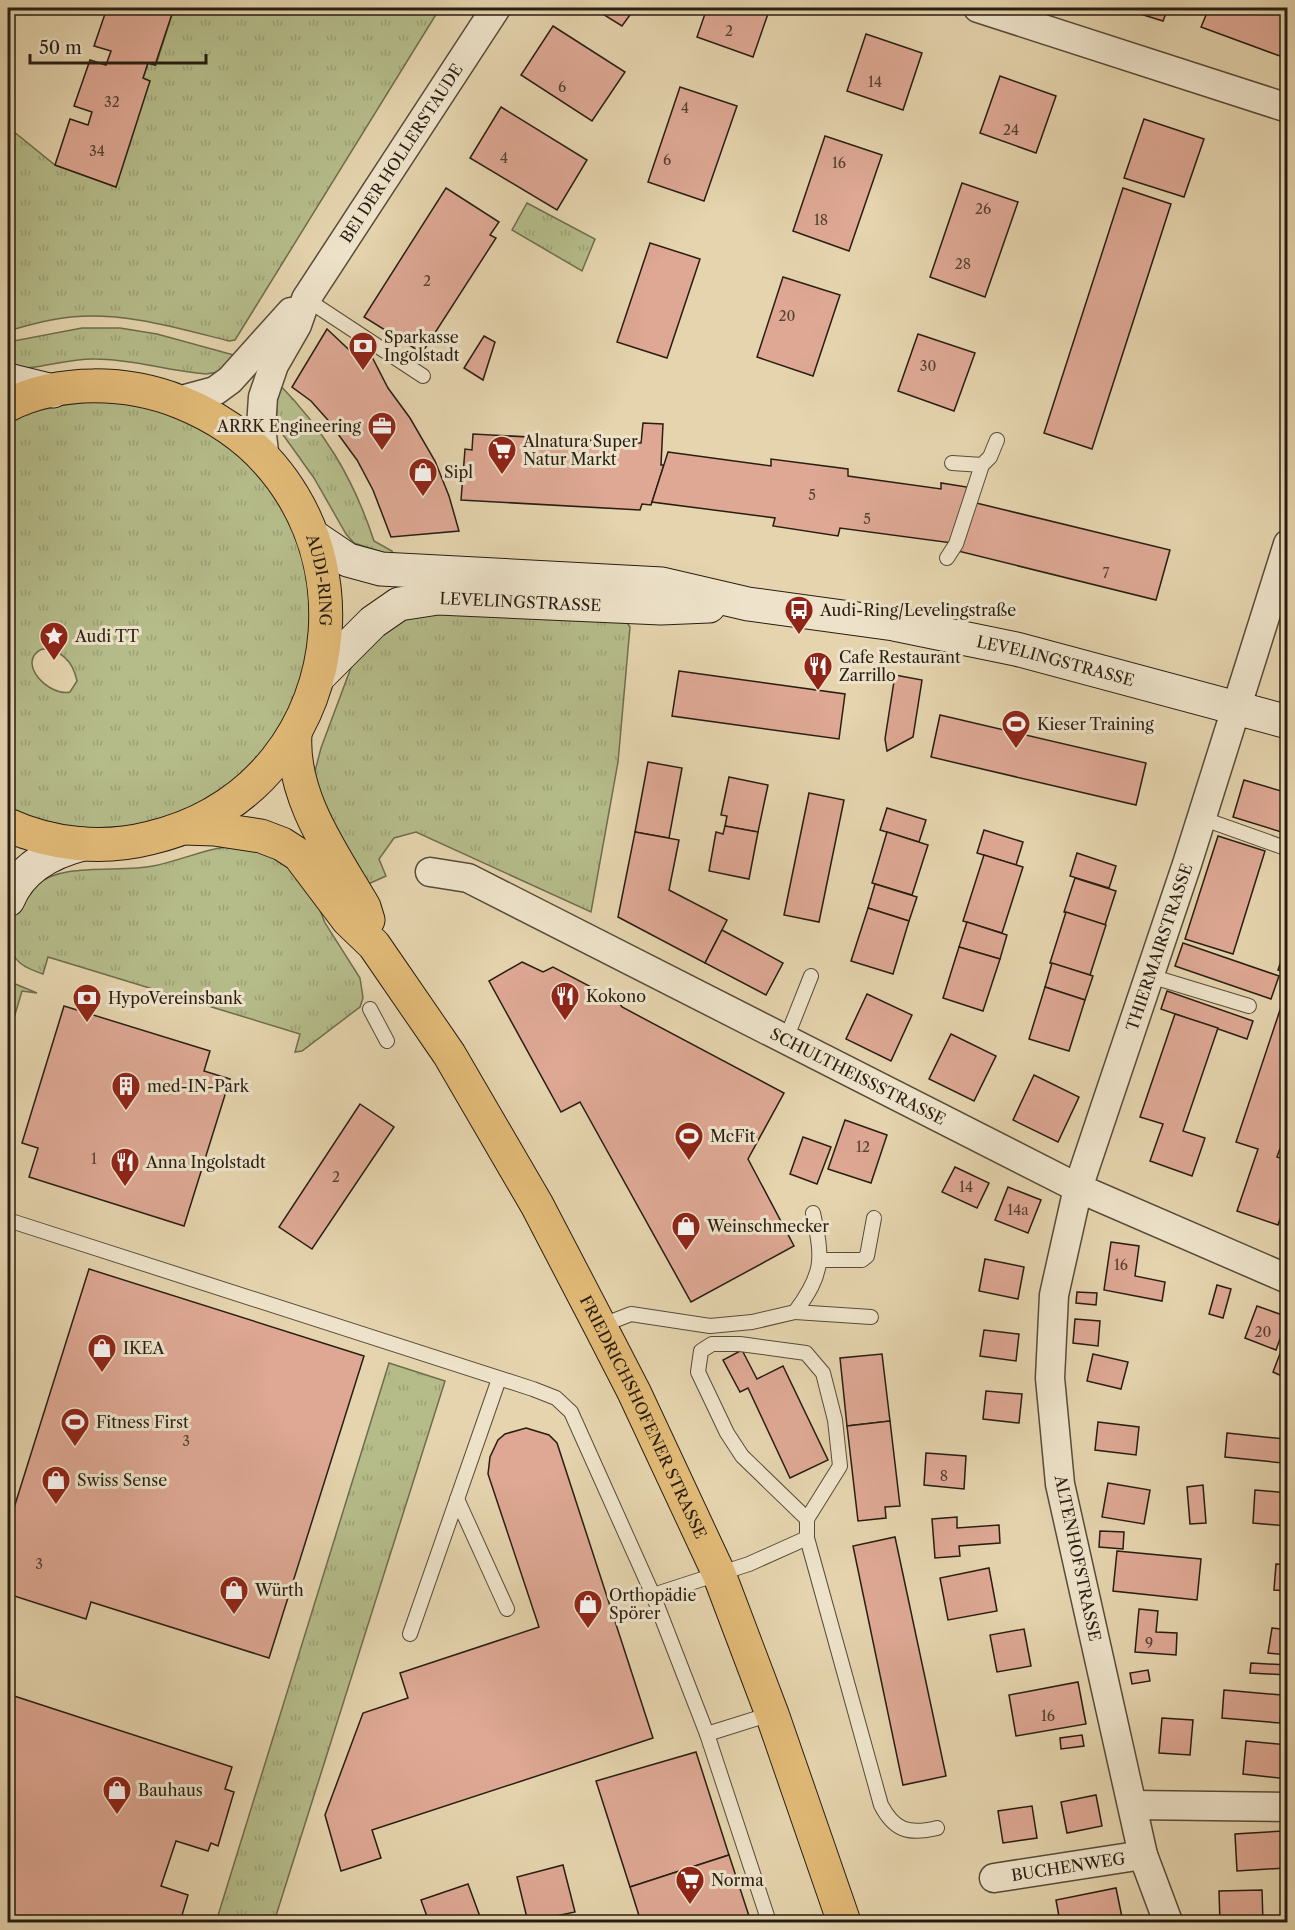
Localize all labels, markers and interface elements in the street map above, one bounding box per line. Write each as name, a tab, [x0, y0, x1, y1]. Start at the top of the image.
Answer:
house number: 2	[725, 22, 733, 40]
scale bar	[30, 27, 206, 65]
text: 50 m	[39, 37, 82, 59]
street label: BEI DER HOLLERSTAUDE	[335, 60, 467, 246]
house number: 14	[868, 73, 882, 91]
house number: 6	[558, 78, 566, 96]
house number: 32	[104, 93, 120, 111]
house number: 4	[681, 99, 689, 117]
house number: 24	[1003, 121, 1019, 139]
house number: 34	[89, 142, 105, 160]
house number: 4	[500, 149, 508, 167]
house number: 6	[663, 151, 671, 169]
house number: 16	[832, 154, 846, 172]
house number: 26	[975, 200, 991, 218]
house number: 18	[814, 211, 828, 229]
house number: 28	[955, 255, 971, 273]
house number: 2	[423, 272, 431, 290]
house number: 20	[779, 307, 796, 325]
place label: Sparkasse Ingolstadt	[384, 327, 460, 365]
bank icon: Sparkasse Ingolstadt	[347, 330, 379, 372]
house number: 30	[920, 357, 936, 375]
office icon: ARRK Engineering	[366, 410, 398, 452]
place label: ARRK Engineering	[216, 416, 362, 436]
place label: Alnatura Super Natur Markt	[522, 431, 638, 469]
supermarket icon: Alnatura Super Natur Markt	[486, 434, 518, 476]
shop icon: Sipl	[407, 456, 439, 498]
place label: Sipl	[444, 462, 473, 482]
house number: 5	[808, 486, 816, 504]
house number: 5	[863, 510, 871, 528]
street label: AUDI-RING	[302, 531, 336, 627]
house number: 7	[1103, 564, 1110, 582]
street label: LEVELINGSTRASSE	[439, 588, 602, 615]
bus stop icon: Audi-Ring/Levelingstraße	[783, 594, 815, 636]
place label: Audi-Ring/Levelingstraße	[819, 600, 1016, 620]
place icon: Audi TT	[38, 620, 70, 662]
place label: Audi TT	[74, 626, 139, 646]
street label: LEVELINGSTRASSE	[975, 631, 1137, 690]
place label: Cafe Restaurant Zarrillo	[839, 647, 961, 685]
restaurant icon: Cafe Restaurant Zarrillo	[802, 650, 834, 692]
sports icon: Kieser Training	[1000, 708, 1032, 750]
place label: Kieser Training	[1037, 714, 1154, 734]
street label: THIERMAIRSTRASSE	[1122, 861, 1196, 1034]
restaurant icon: Kokono	[549, 980, 581, 1022]
bank icon: HypoVereinsbank	[71, 982, 103, 1024]
place label: Kokono	[586, 986, 646, 1006]
place label: HypoVereinsbank	[108, 988, 243, 1008]
street label: SCHULTHEISSSTRASSE	[767, 1023, 949, 1129]
building icon: med-IN-Park	[110, 1070, 142, 1112]
place label: med-IN-Park	[147, 1076, 250, 1096]
sports icon: McFit	[673, 1120, 705, 1162]
place label: McFit	[710, 1126, 755, 1146]
house number: 12	[856, 1138, 870, 1156]
restaurant icon: Anna Ingolstadt	[109, 1146, 141, 1188]
house number: 1	[91, 1150, 97, 1168]
place label: Anna Ingolstadt	[145, 1152, 266, 1172]
house number: 2	[332, 1168, 340, 1186]
house number: 14	[959, 1178, 973, 1196]
house number: 14a	[1007, 1201, 1029, 1219]
shop icon: Weinschmecker	[670, 1210, 702, 1252]
place label: Weinschmecker	[706, 1216, 829, 1236]
house number: 16	[1114, 1256, 1128, 1274]
street label: FRIEDRICHSHOFENER STRASSE	[576, 1292, 711, 1542]
house number: 20	[1255, 1323, 1272, 1341]
shop icon: IKEA	[86, 1332, 118, 1374]
place label: IKEA	[123, 1338, 166, 1358]
sports icon: Fitness First	[59, 1406, 91, 1448]
place label: Fitness First	[96, 1412, 189, 1432]
house number: 3	[182, 1432, 190, 1450]
shop icon: Swiss Sense	[40, 1464, 72, 1506]
house number: 8	[940, 1467, 948, 1485]
place label: Swiss Sense	[77, 1470, 167, 1490]
street label: ALTENHOFSTRASSE	[1050, 1472, 1105, 1643]
house number: 3	[35, 1555, 43, 1573]
shop icon: Würth	[218, 1574, 250, 1616]
place label: Würth	[254, 1580, 304, 1600]
place label: Orthopädie Spörer	[609, 1585, 696, 1623]
shop icon: Orthopädie Spörer	[572, 1588, 604, 1630]
house number: 9	[1145, 1634, 1153, 1652]
house number: 16	[1041, 1707, 1055, 1725]
shop icon: Bauhaus	[101, 1774, 133, 1816]
place label: Bauhaus	[138, 1780, 203, 1800]
street label: BUCHENWEG	[1010, 1848, 1127, 1885]
supermarket icon: Norma	[674, 1864, 706, 1906]
place label: Norma	[711, 1870, 764, 1890]

